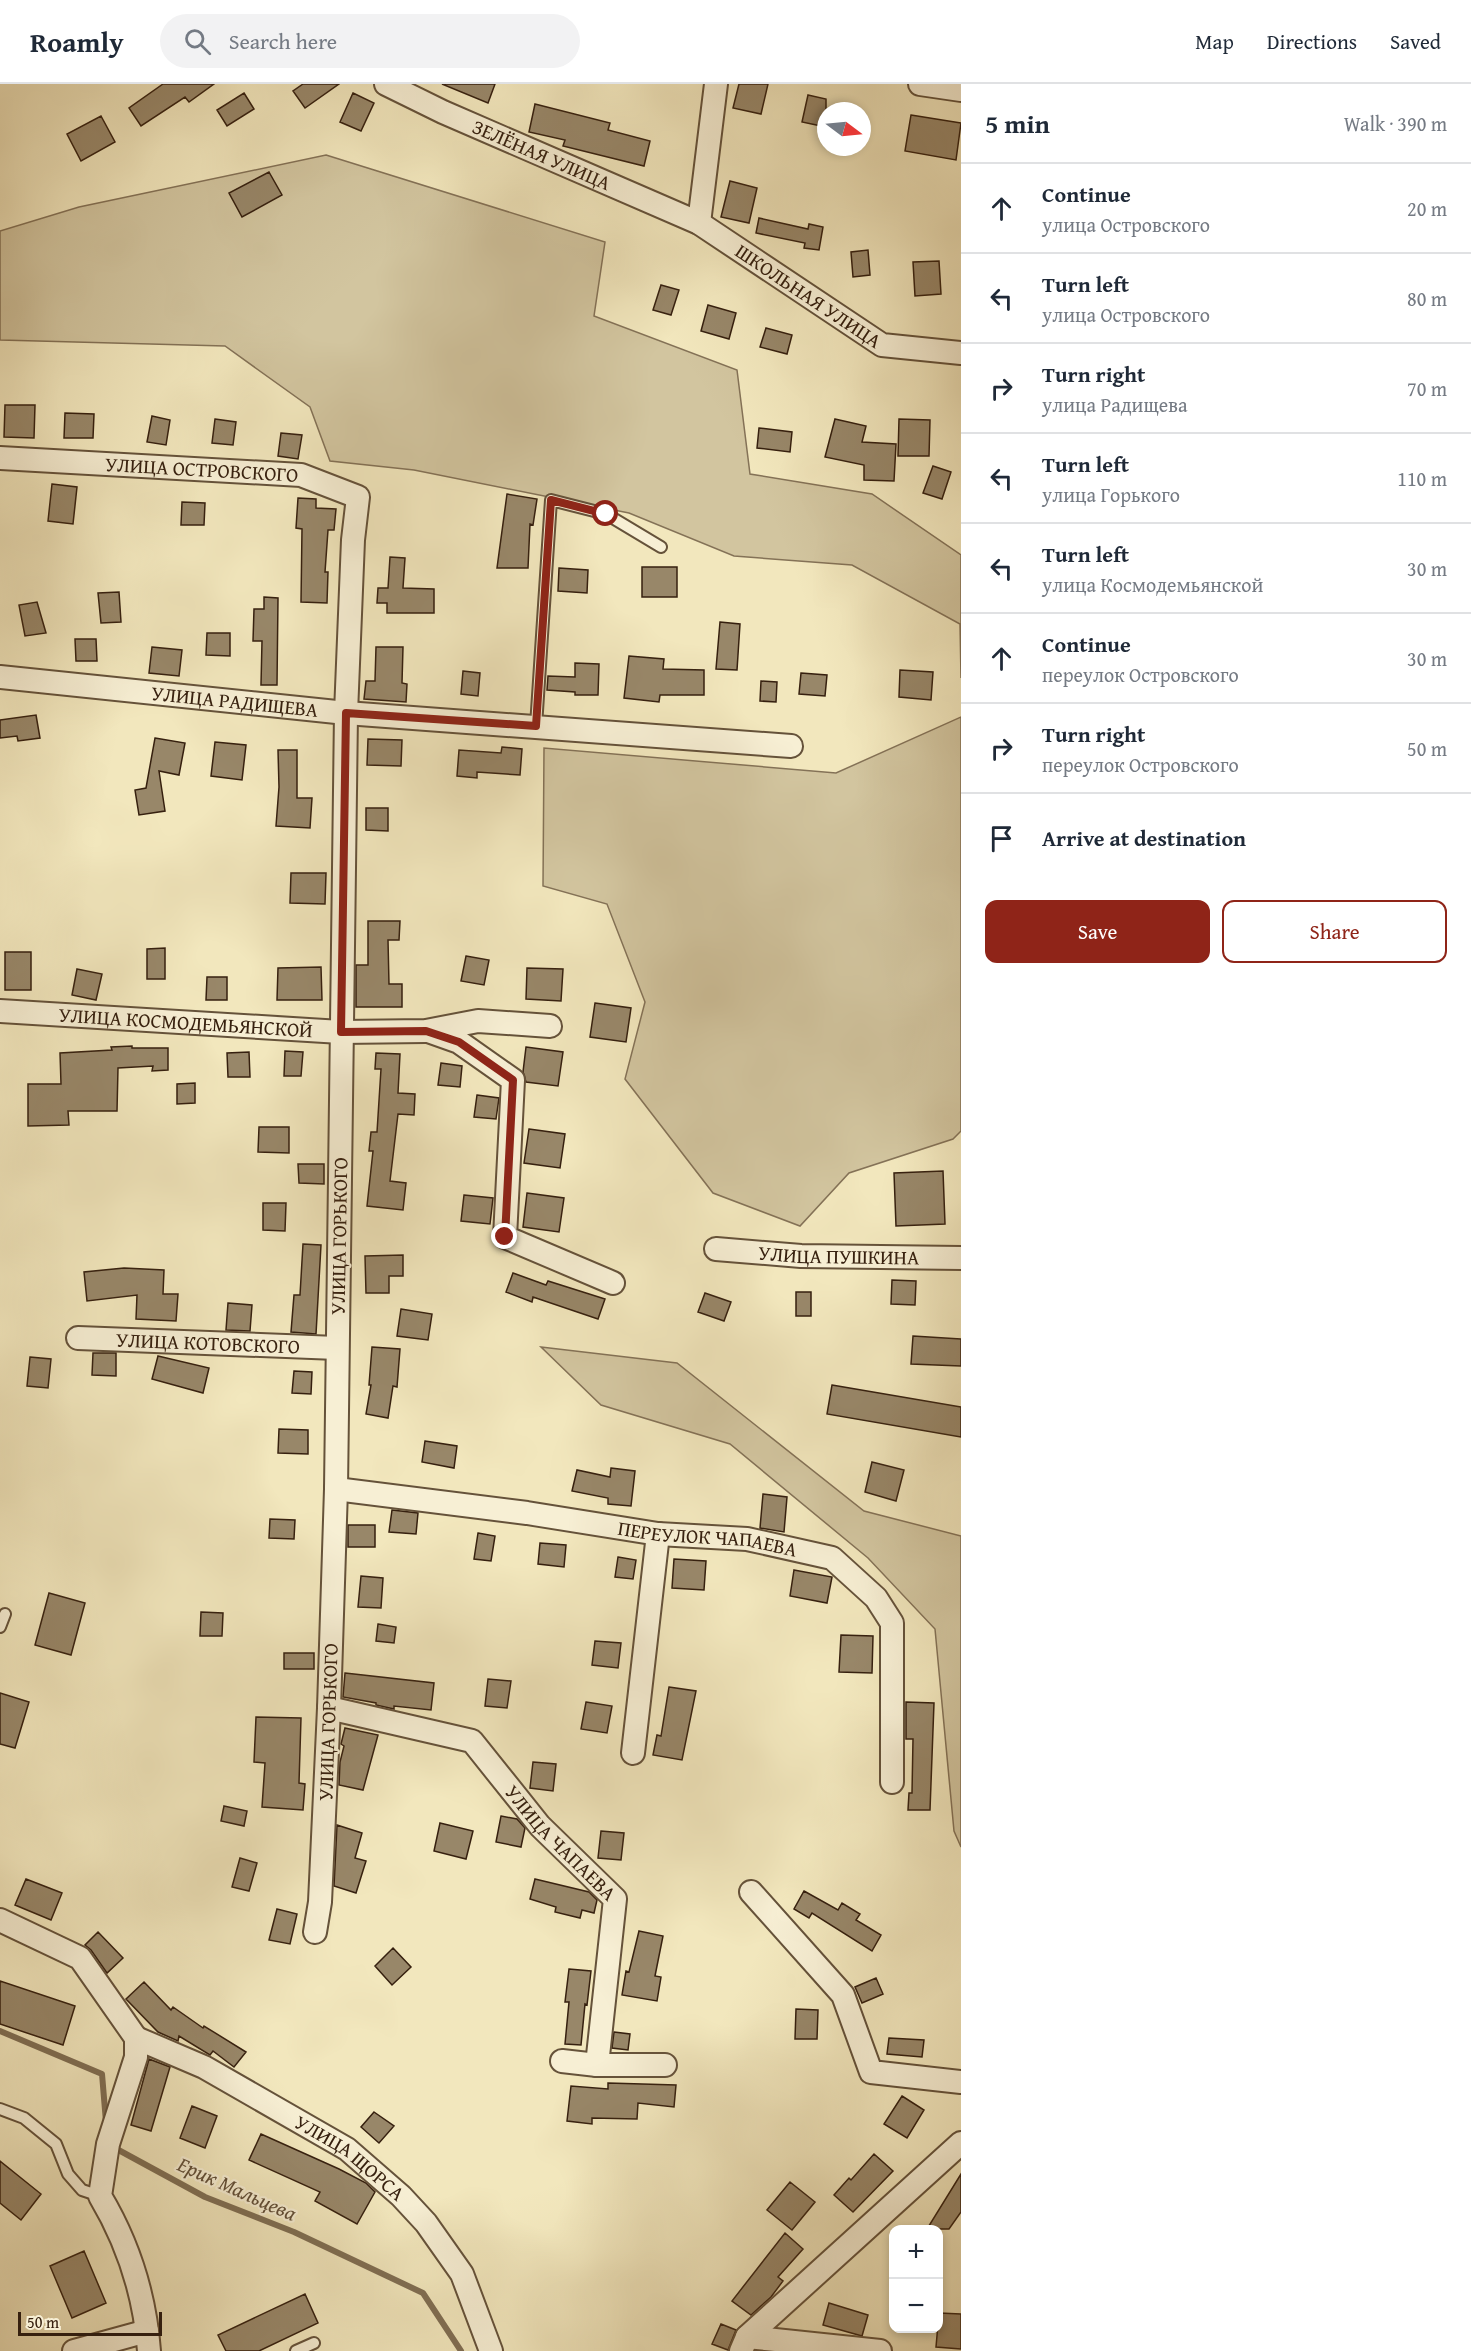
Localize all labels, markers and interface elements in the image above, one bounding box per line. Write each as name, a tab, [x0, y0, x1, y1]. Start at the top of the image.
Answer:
search box	[160, 14, 580, 68]
text: Roamly	[30, 21, 124, 62]
icon: search	[181, 25, 214, 58]
text: Search here	[229, 25, 337, 57]
text: Map	[1195, 26, 1234, 57]
text: Directions	[1267, 26, 1357, 57]
text: Saved	[1390, 26, 1441, 57]
north arrow	[817, 102, 871, 156]
text: 5 min	[985, 104, 1050, 143]
text: Walk · 390 m	[1344, 109, 1447, 138]
street label: ЗЕЛЁНАЯ УЛИЦА	[468, 112, 616, 197]
text: Continue	[1042, 178, 1131, 210]
icon: ahead	[985, 192, 1018, 225]
text: 20 m	[1407, 194, 1447, 223]
text: улица Островского	[1042, 210, 1210, 239]
street label: ШКОЛЬНАЯ УЛИЦА	[730, 236, 887, 355]
text: Turn left	[1042, 268, 1129, 300]
icon: left	[985, 282, 1018, 315]
text: 80 m	[1407, 284, 1447, 313]
text: улица Островского	[1042, 300, 1210, 329]
text: Turn right	[1042, 358, 1145, 390]
icon: right	[985, 372, 1018, 405]
text: 70 m	[1407, 374, 1447, 403]
text: улица Радищева	[1042, 390, 1188, 419]
text: Turn left	[1042, 448, 1129, 480]
street label: УЛИЦА ОСТРОВСКОГО	[104, 449, 299, 489]
icon: left	[985, 462, 1018, 495]
text: 110 m	[1397, 464, 1447, 493]
text: улица Горького	[1042, 480, 1180, 509]
route start	[592, 500, 618, 526]
text: Turn left	[1042, 538, 1129, 570]
icon: left	[985, 552, 1018, 585]
text: 30 m	[1407, 554, 1447, 583]
text: улица Космодемьянской	[1042, 570, 1263, 599]
text: Continue	[1042, 628, 1131, 660]
icon: ahead	[985, 642, 1018, 675]
text: 30 m	[1407, 644, 1447, 673]
text: переулок Островского	[1042, 660, 1239, 689]
street label: УЛИЦА РАДИЩЕВА	[150, 678, 320, 724]
text: Turn right	[1042, 718, 1145, 750]
icon: right	[985, 732, 1018, 765]
text: 50 m	[1407, 734, 1447, 763]
text: переулок Островского	[1042, 750, 1239, 779]
icon: arrive	[985, 822, 1018, 855]
text: Arrive at destination	[1042, 822, 1246, 854]
button: Save	[985, 900, 1210, 963]
button: Share	[1222, 900, 1447, 963]
street label: УЛИЦА КОСМОДЕМЬЯНСКОЙ	[58, 1000, 314, 1044]
street label: УЛИЦА ГОРЬКОГО	[323, 1157, 354, 1315]
route end	[491, 1223, 517, 1249]
street label: УЛИЦА ПУШКИНА	[757, 1238, 919, 1271]
street label: УЛИЦА КОТОВСКОГО	[115, 1324, 300, 1361]
street label: ПЕРЕУЛОК ЧАПАЕВА	[616, 1513, 800, 1564]
street label: УЛИЦА ГОРЬКОГО	[310, 1643, 345, 1801]
street label: УЛИЦА ЧАПАЕВА	[498, 1778, 623, 1907]
street label: УЛИЦА ЩОРСА	[290, 2107, 412, 2207]
water label: Ерик Мальцева	[172, 2148, 302, 2229]
map controls	[889, 2225, 943, 2333]
button: +	[889, 2225, 943, 2279]
button: −	[889, 2279, 943, 2333]
scale bar	[18, 2309, 162, 2336]
text: 50 m	[27, 2310, 59, 2334]

